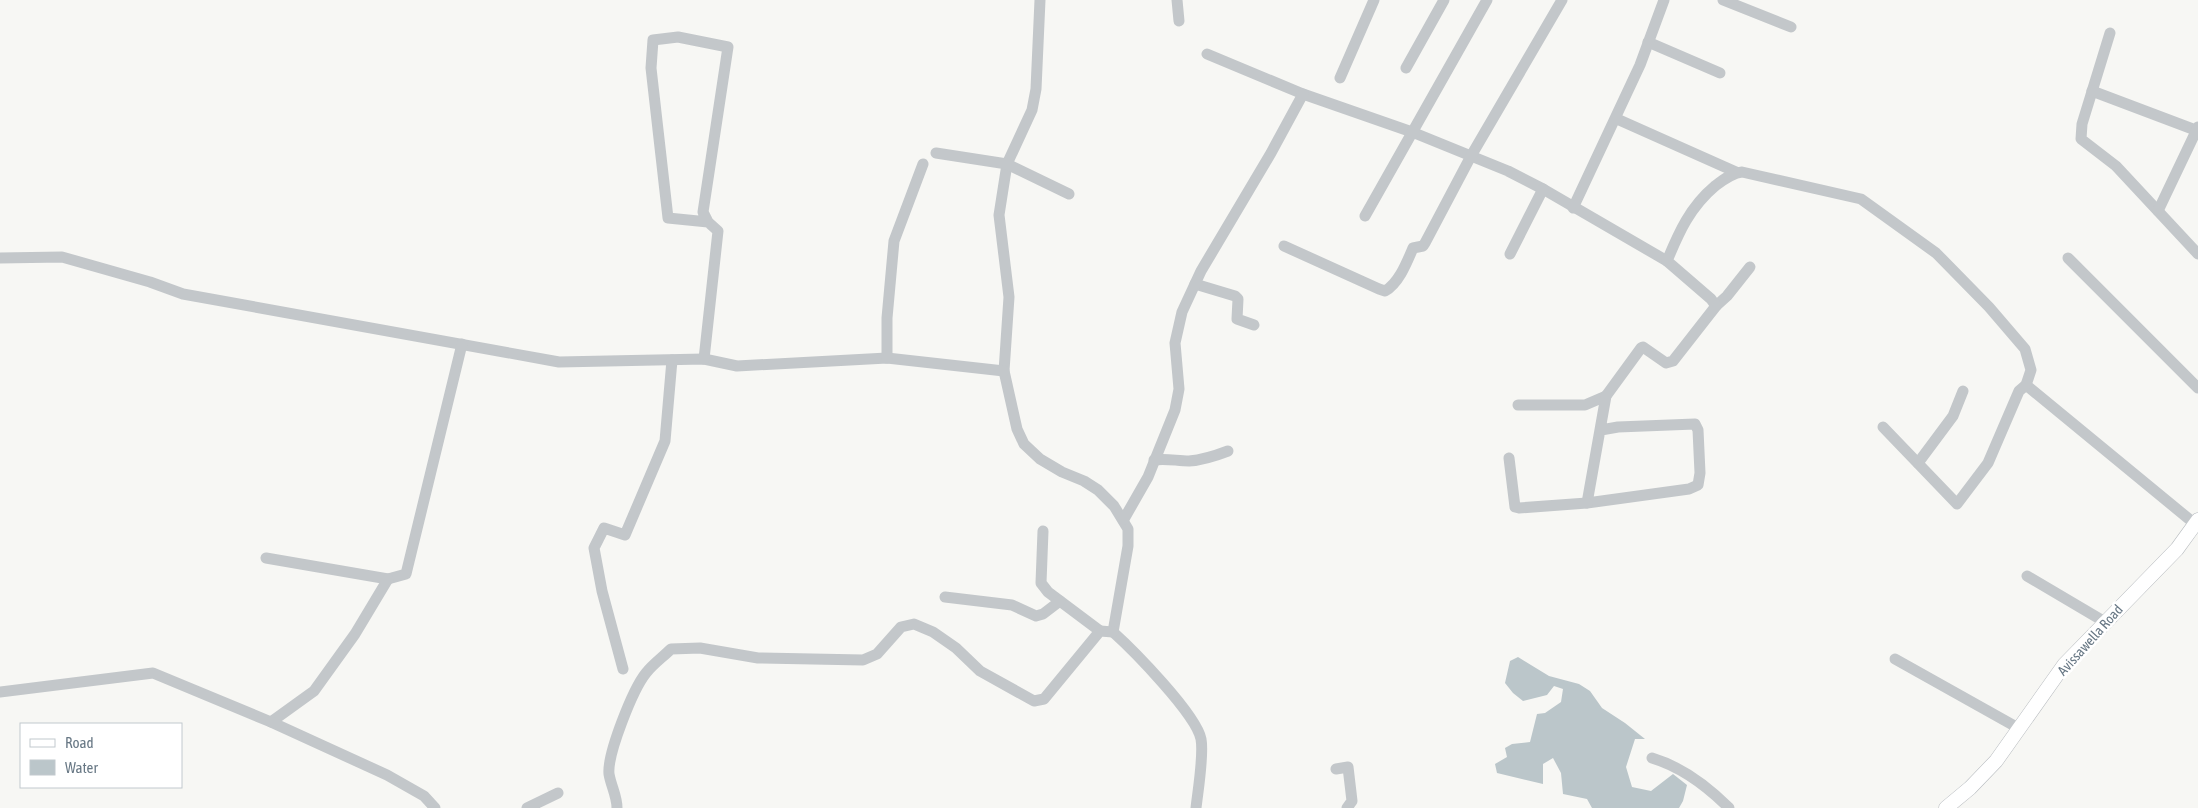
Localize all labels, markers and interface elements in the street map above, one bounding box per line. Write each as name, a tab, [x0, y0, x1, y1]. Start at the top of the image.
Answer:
street label: Avissawella Road	[2054, 601, 2126, 679]
legend	[20, 723, 182, 788]
text: Road	[65, 734, 94, 751]
text: Water	[65, 759, 98, 776]

